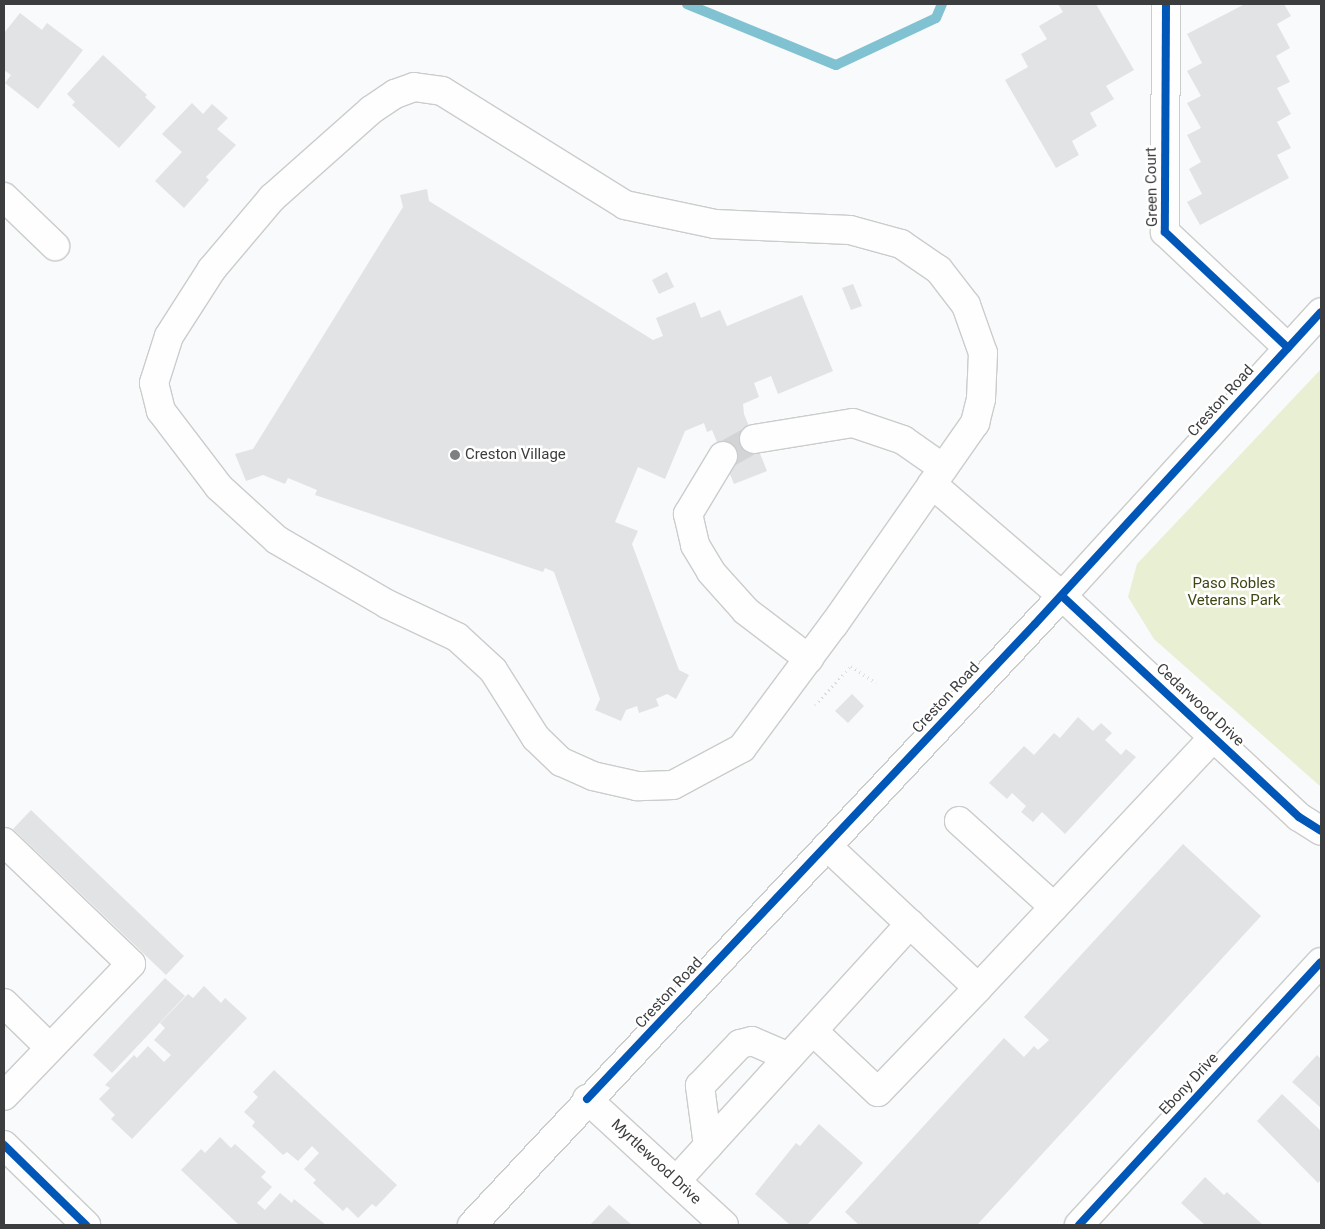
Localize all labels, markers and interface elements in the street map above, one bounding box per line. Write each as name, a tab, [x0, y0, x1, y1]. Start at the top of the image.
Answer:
street label: Green Court	[1142, 147, 1162, 227]
street label: Creston Road	[1184, 361, 1258, 441]
place label: Creston Village	[465, 446, 566, 464]
marker: Creston Village	[449, 449, 461, 461]
park label: Paso Robles Veterans Park	[1188, 574, 1280, 609]
street label: Creston Road	[909, 659, 983, 737]
street label: Cedarwood Drive	[1152, 660, 1248, 750]
street label: Creston Road	[632, 954, 706, 1032]
street label: Ebony Drive	[1156, 1049, 1222, 1119]
street label: Myrtlewood Drive	[607, 1116, 705, 1208]

